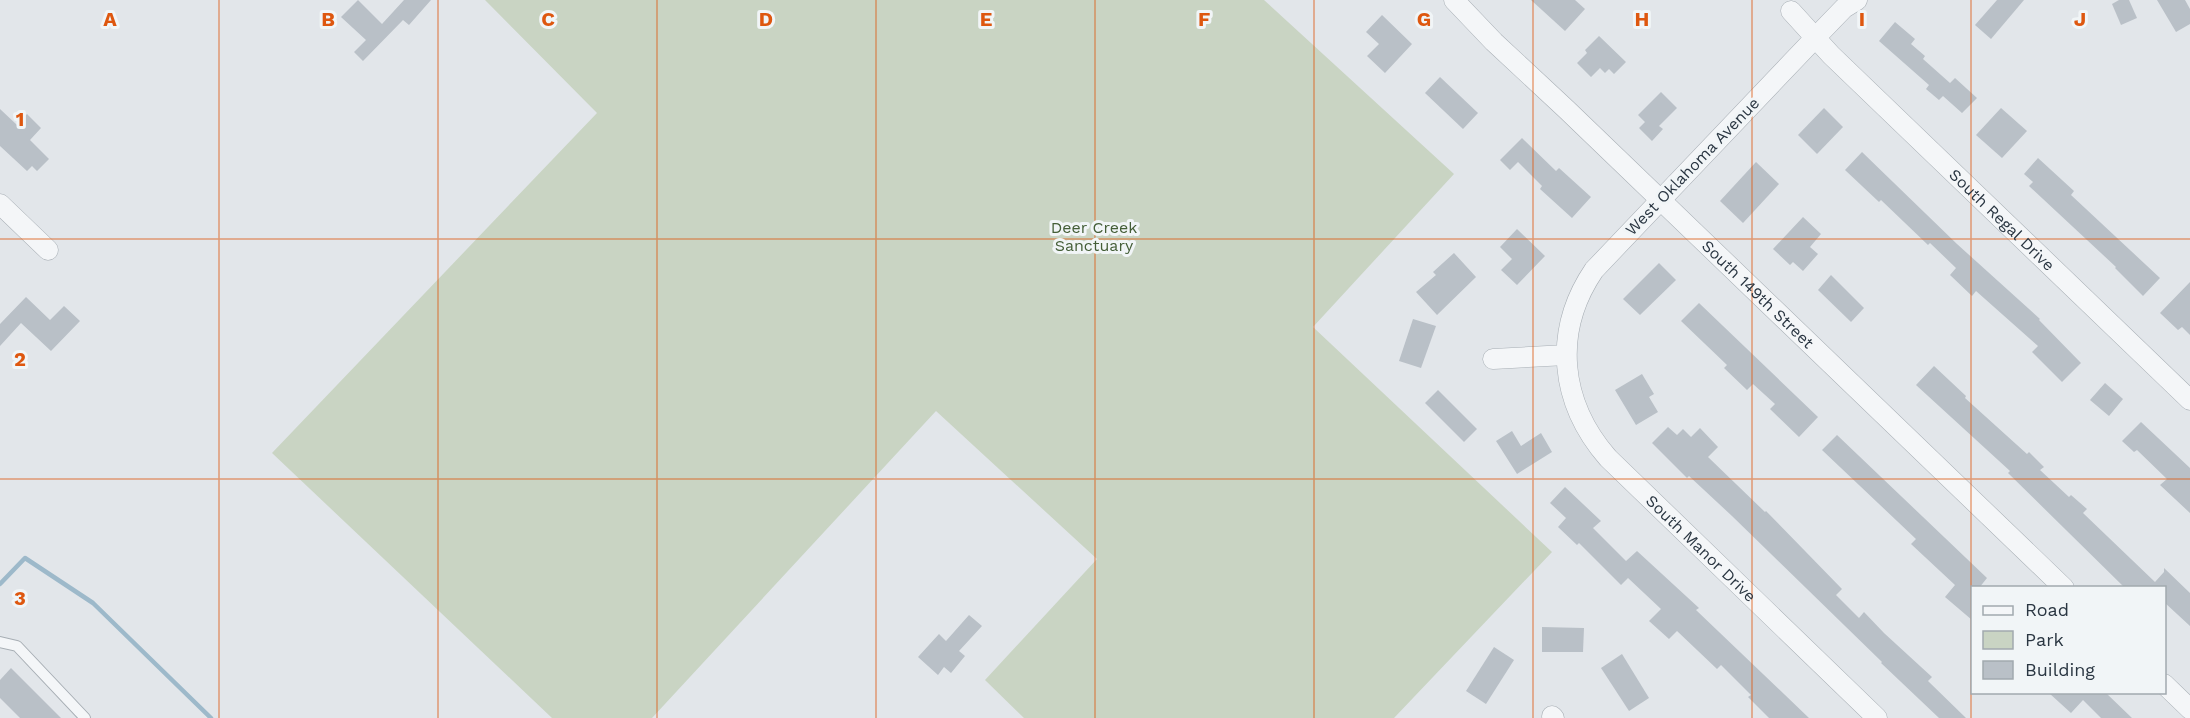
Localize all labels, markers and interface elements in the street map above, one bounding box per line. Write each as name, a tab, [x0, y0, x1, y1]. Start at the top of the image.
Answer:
text: A	[103, 7, 117, 31]
text: B	[321, 7, 335, 31]
text: C	[541, 7, 555, 31]
text: D	[759, 7, 773, 31]
text: E	[980, 7, 992, 31]
text: F	[1198, 7, 1210, 31]
text: G	[1417, 7, 1431, 31]
text: H	[1635, 7, 1649, 31]
text: I	[1859, 7, 1865, 31]
text: J	[2074, 7, 2086, 31]
street label: West Oklahoma Avenue	[1621, 93, 1763, 239]
text: 1	[16, 107, 24, 131]
street label: South Regal Drive	[1945, 165, 2058, 275]
park label: Deer Creek Sanctuary	[1051, 218, 1137, 255]
street label: South 149th Street	[1698, 236, 1818, 352]
text: 2	[14, 347, 26, 371]
street label: South Manor Drive	[1642, 491, 1760, 606]
text: 3	[14, 586, 26, 610]
legend	[1971, 586, 2166, 694]
text: Road	[2025, 599, 2069, 620]
text: Park	[2025, 629, 2064, 650]
text: Building	[2025, 659, 2095, 680]

